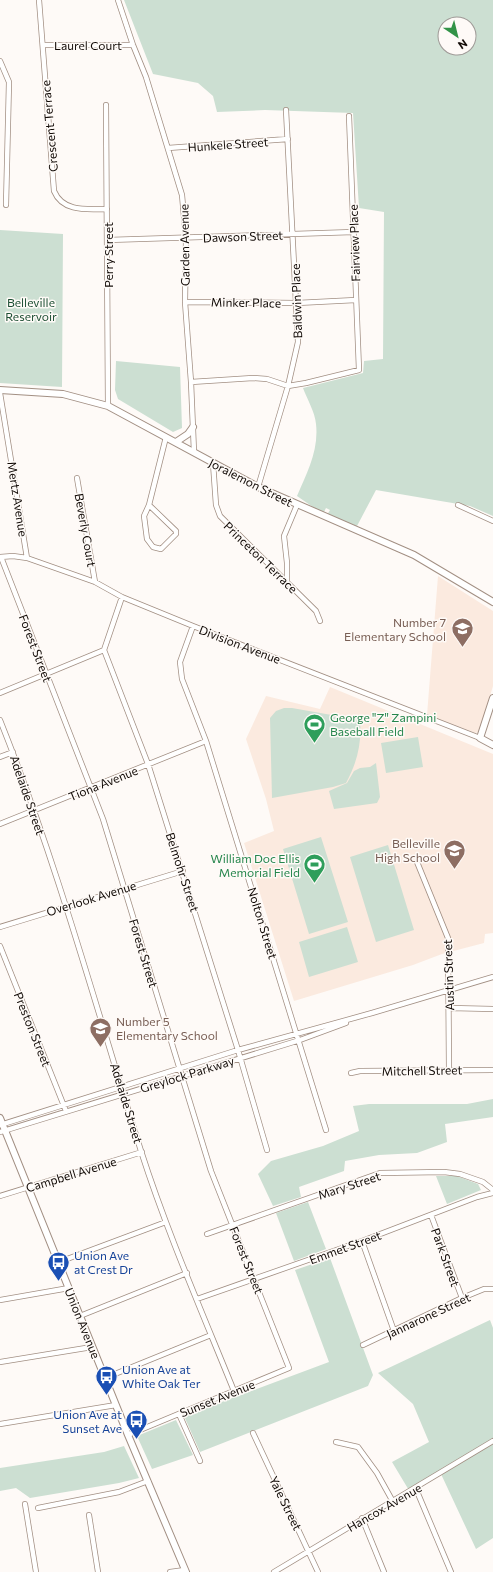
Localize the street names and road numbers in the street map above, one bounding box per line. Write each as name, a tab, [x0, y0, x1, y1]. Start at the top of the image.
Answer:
street label: Laurel Court	[54, 38, 122, 52]
street label: Crescent Terrace	[38, 80, 60, 172]
street label: Hunkele Street	[187, 134, 269, 154]
street label: Garden Avenue	[176, 204, 192, 286]
street label: Fairview Place	[346, 204, 362, 282]
street label: Perry Street	[101, 222, 115, 288]
street label: Dawson Street	[203, 228, 283, 244]
street label: Baldwin Place	[288, 263, 304, 339]
street label: Minker Place	[211, 294, 281, 310]
street label: Joralemon Street	[207, 455, 295, 510]
street label: Mertz Avenue	[5, 460, 31, 538]
street label: Beverly Court	[73, 492, 99, 568]
street label: Princeton Terrace	[221, 518, 301, 596]
street label: Forest Street	[17, 612, 55, 684]
street label: Division Avenue	[197, 622, 283, 666]
street label: Adelaide Street	[8, 753, 48, 837]
street label: Tiona Avenue	[66, 763, 140, 803]
street label: Belmohr Street	[164, 831, 202, 914]
street label: Overlook Avenue	[44, 878, 138, 918]
street label: Nolton Street	[245, 885, 281, 961]
street label: Forest Street	[127, 917, 161, 989]
street label: Austin Street	[440, 939, 456, 1011]
street label: Preston Street	[12, 990, 54, 1068]
street label: Greylock Parkway	[138, 1053, 236, 1095]
street label: Adelaide Street	[108, 1061, 146, 1145]
street label: Mitchell Street	[381, 1062, 463, 1078]
street label: Campbell Avenue	[24, 1154, 118, 1194]
street label: Mary Street	[316, 1168, 382, 1202]
street label: Forest Street	[227, 1224, 267, 1296]
street label: Park Street	[429, 1226, 463, 1288]
street label: Emmet Street	[307, 1227, 383, 1266]
street label: Union Avenue	[62, 1286, 104, 1360]
street label: Jannarone Street	[384, 1289, 473, 1341]
street label: Sunset Avenue	[178, 1377, 256, 1419]
street label: Yale Street	[267, 1474, 305, 1532]
street label: Hancox Avenue	[344, 1480, 424, 1534]

